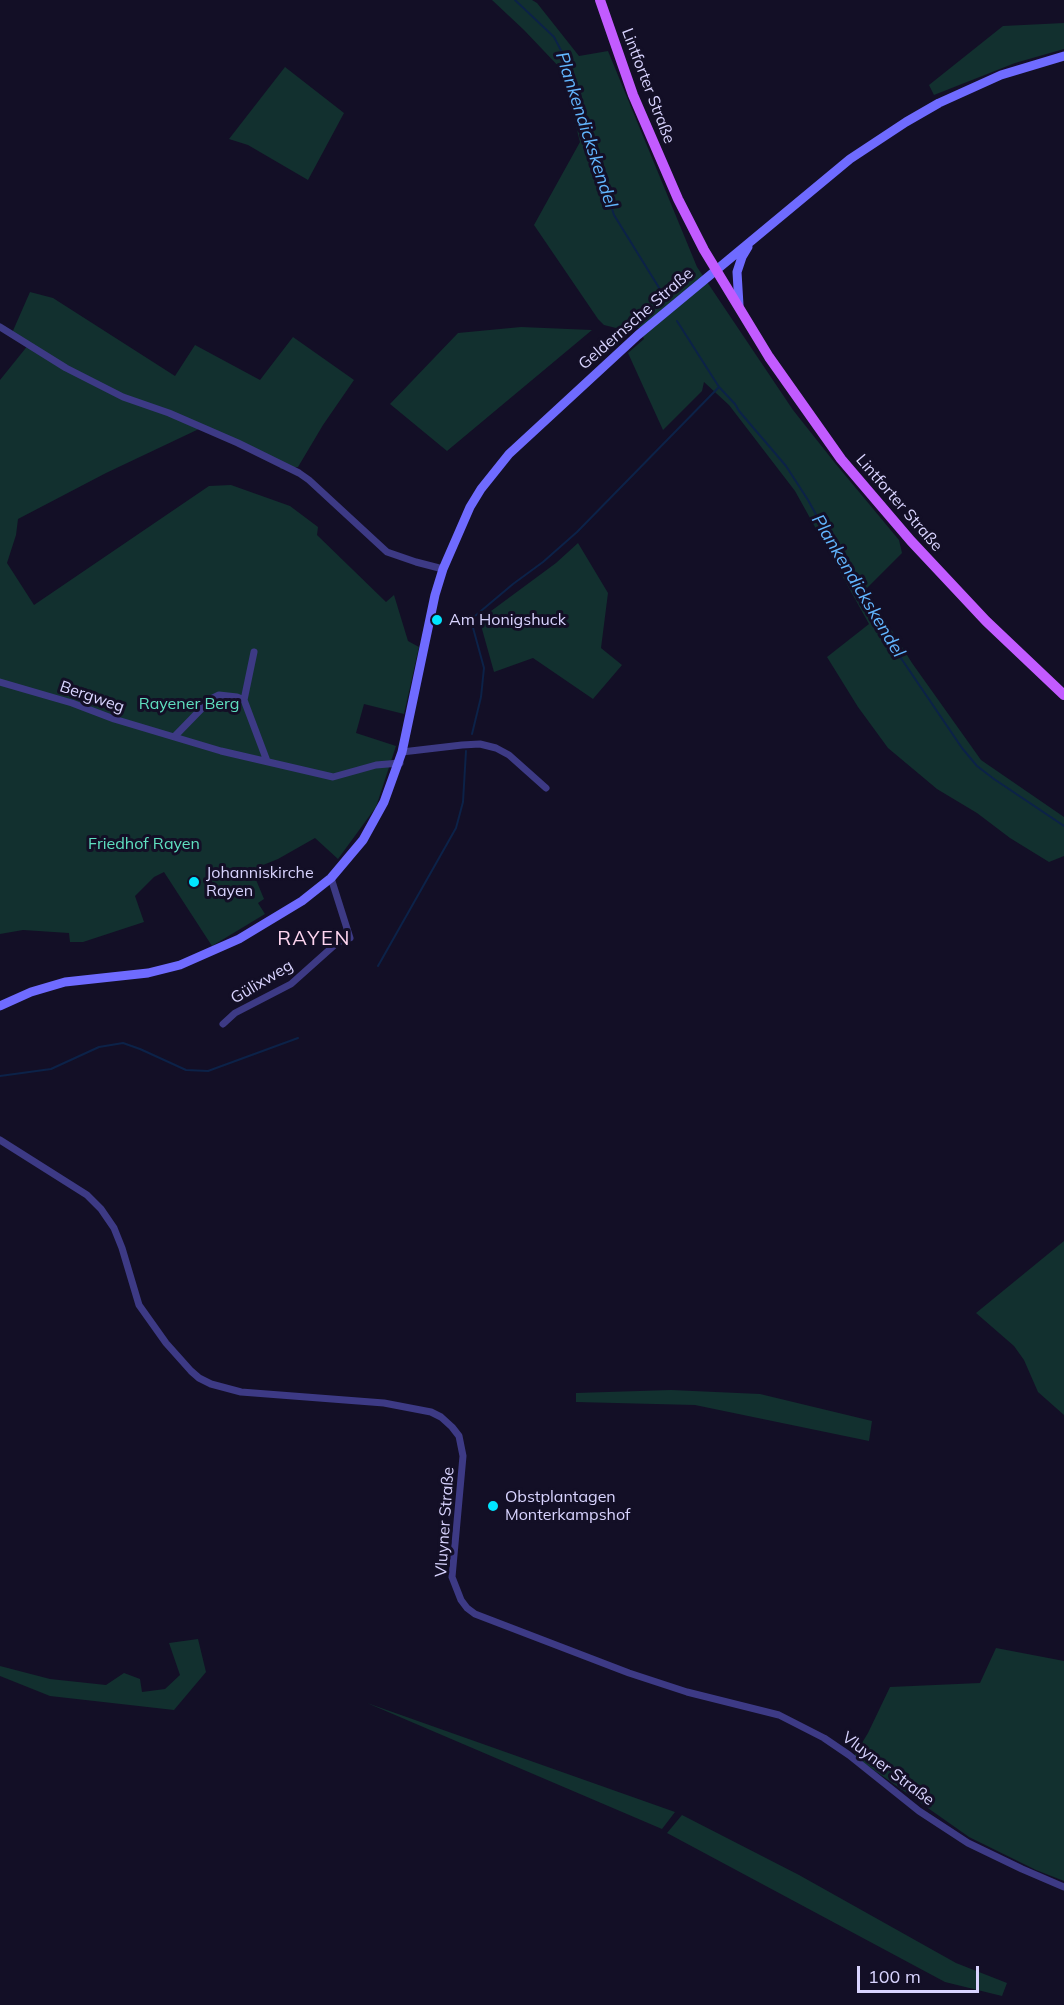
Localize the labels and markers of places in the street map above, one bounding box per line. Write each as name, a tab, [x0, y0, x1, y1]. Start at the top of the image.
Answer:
place label: Am Honigshuck	[449, 610, 566, 630]
marker: Am Honigshuck	[430, 613, 444, 627]
place label: Johanniskirche Rayen	[206, 863, 314, 901]
marker: Johanniskirche Rayen	[187, 875, 201, 889]
place label: Obstplantagen Monterkampshof	[505, 1487, 630, 1525]
marker: Obstplantagen Monterkampshof	[486, 1499, 500, 1513]

